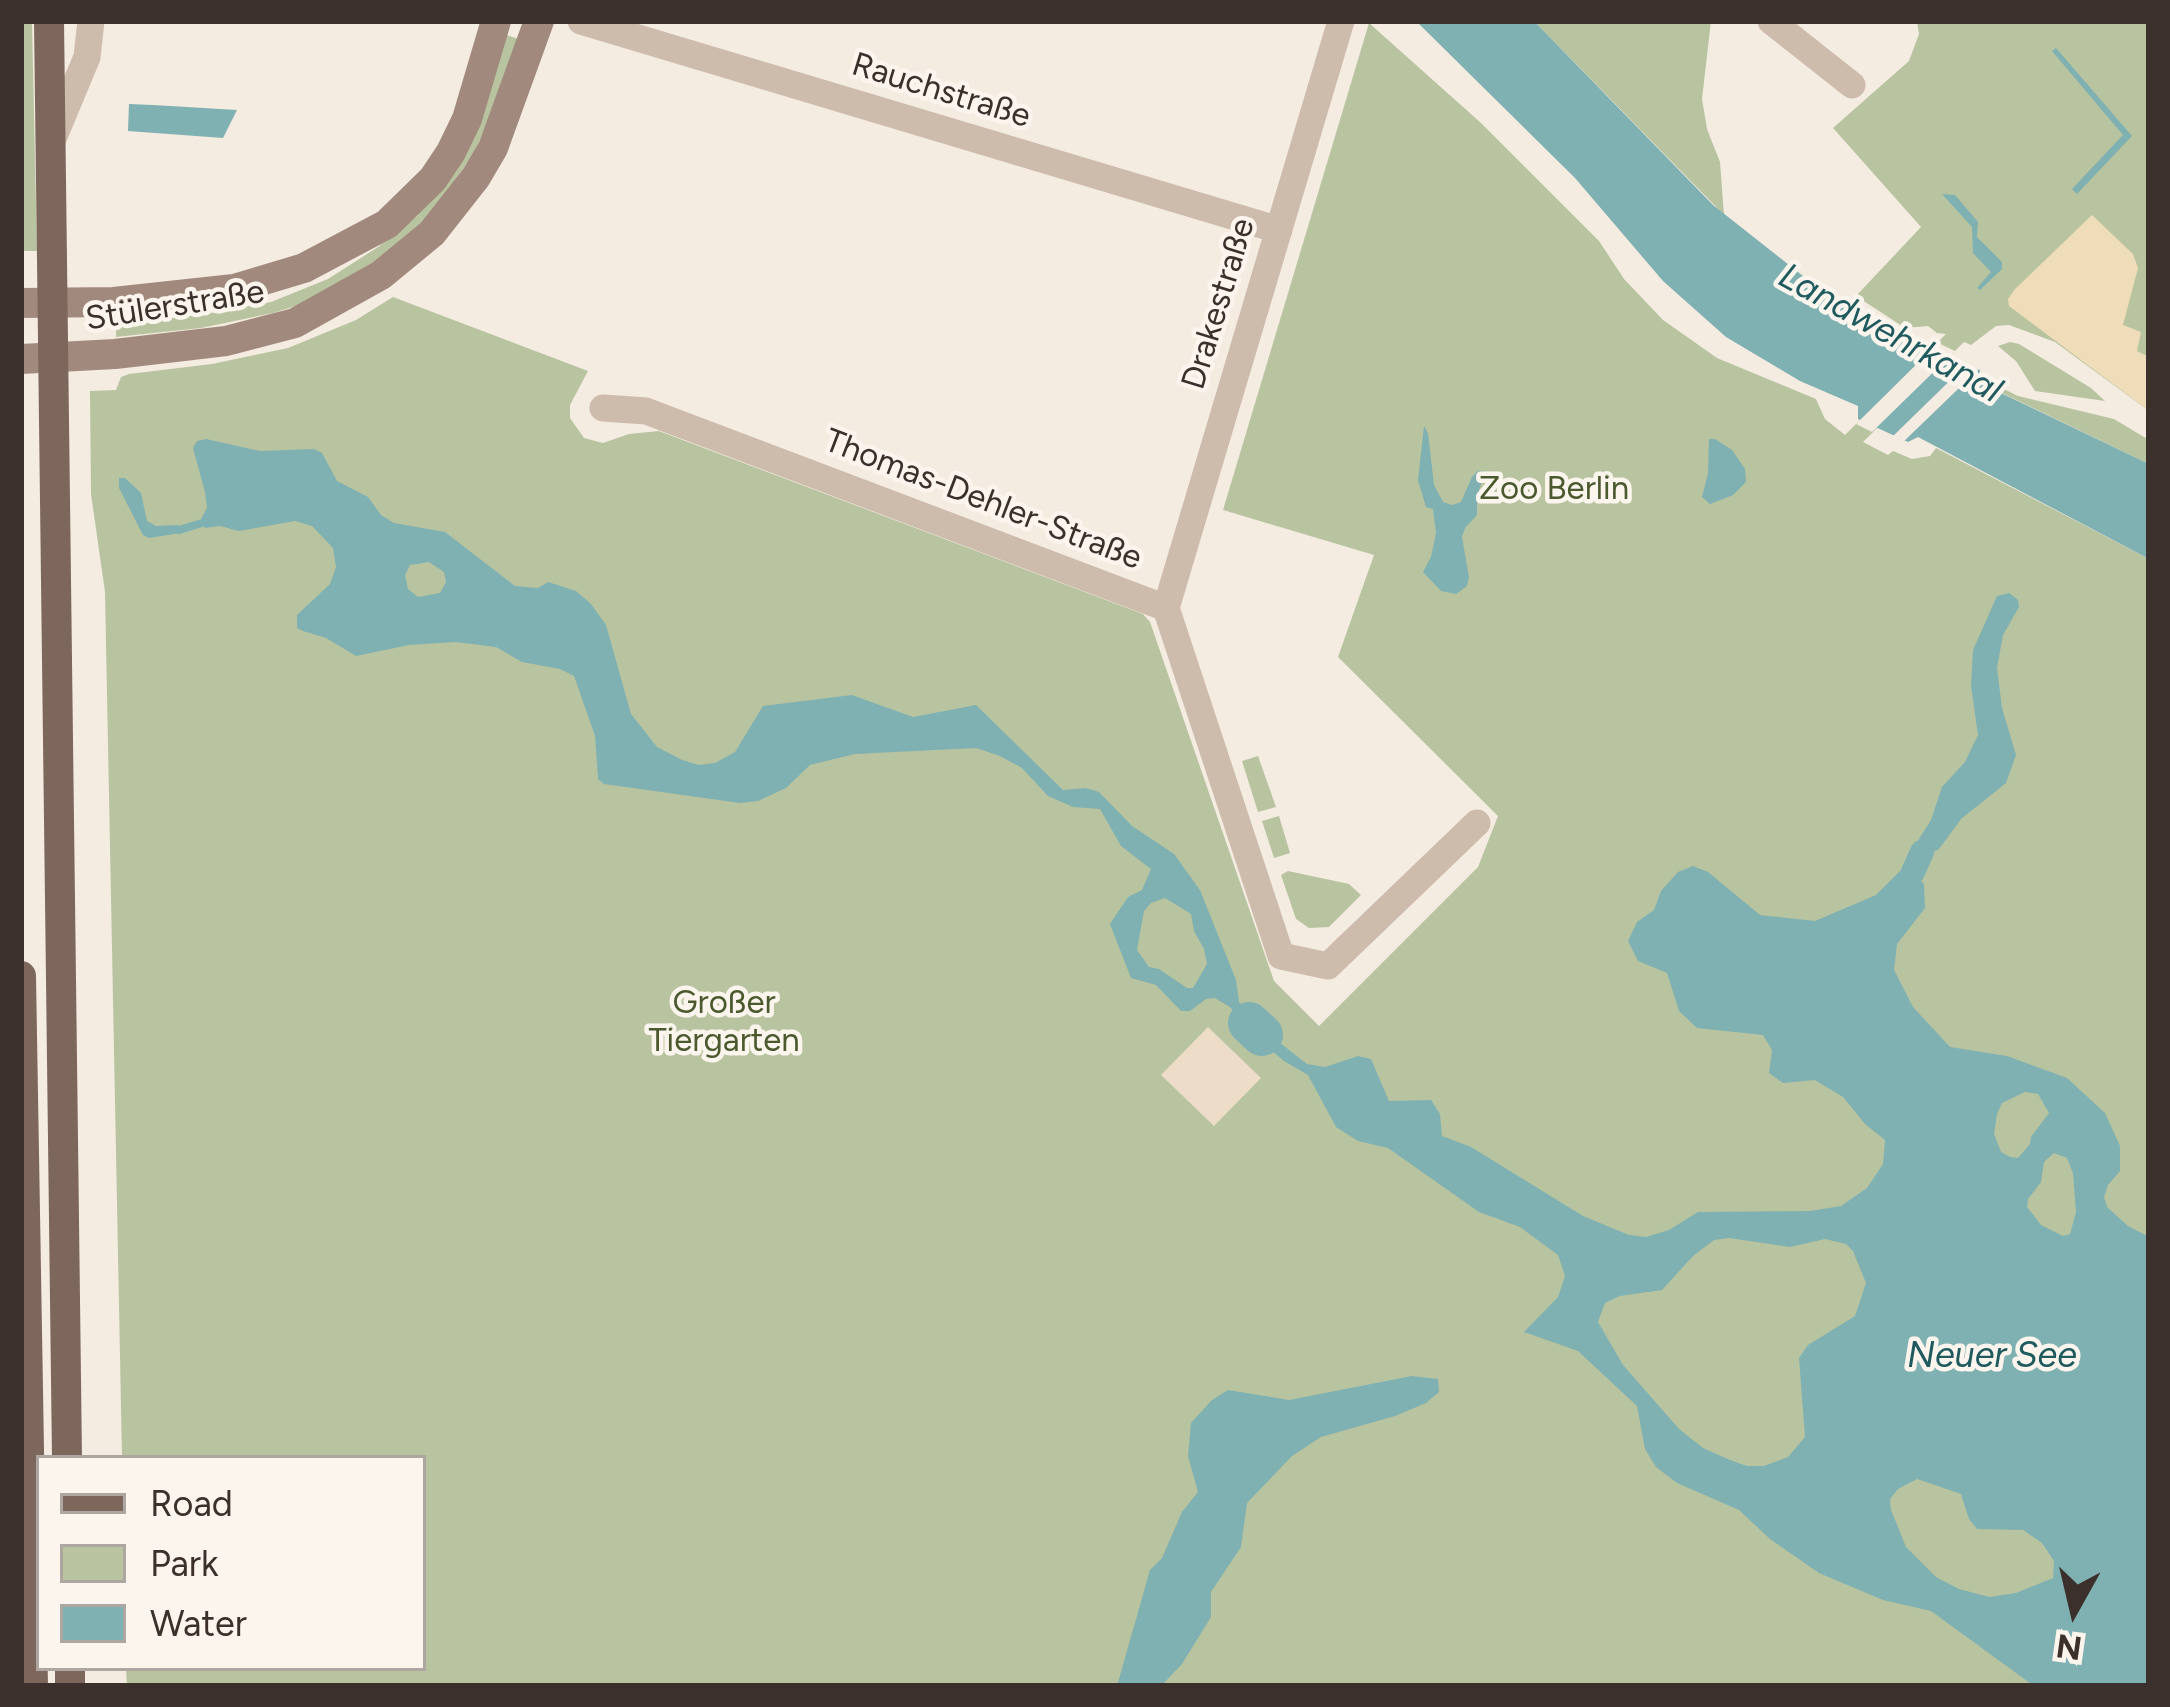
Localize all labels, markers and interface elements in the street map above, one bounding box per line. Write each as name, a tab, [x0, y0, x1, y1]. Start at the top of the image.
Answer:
street label: Rauchstraße	[847, 45, 1035, 137]
street label: Drakestraße	[1174, 214, 1264, 394]
water label: Landwehrkanal	[1771, 255, 2009, 413]
street label: Stülerstraße	[83, 272, 267, 340]
street label: Thomas-Dehler-Straße	[819, 421, 1147, 579]
park label: Zoo Berlin	[1479, 469, 1629, 509]
park label: Großer Tiergarten	[648, 983, 800, 1061]
water label: Neuer See	[1907, 1334, 2077, 1378]
legend	[36, 1455, 426, 1671]
text: Road	[150, 1482, 233, 1525]
text: Park	[150, 1542, 218, 1585]
north arrow	[2014, 1551, 2134, 1671]
text: Water	[150, 1602, 247, 1645]
text: N	[2054, 1626, 2084, 1668]

